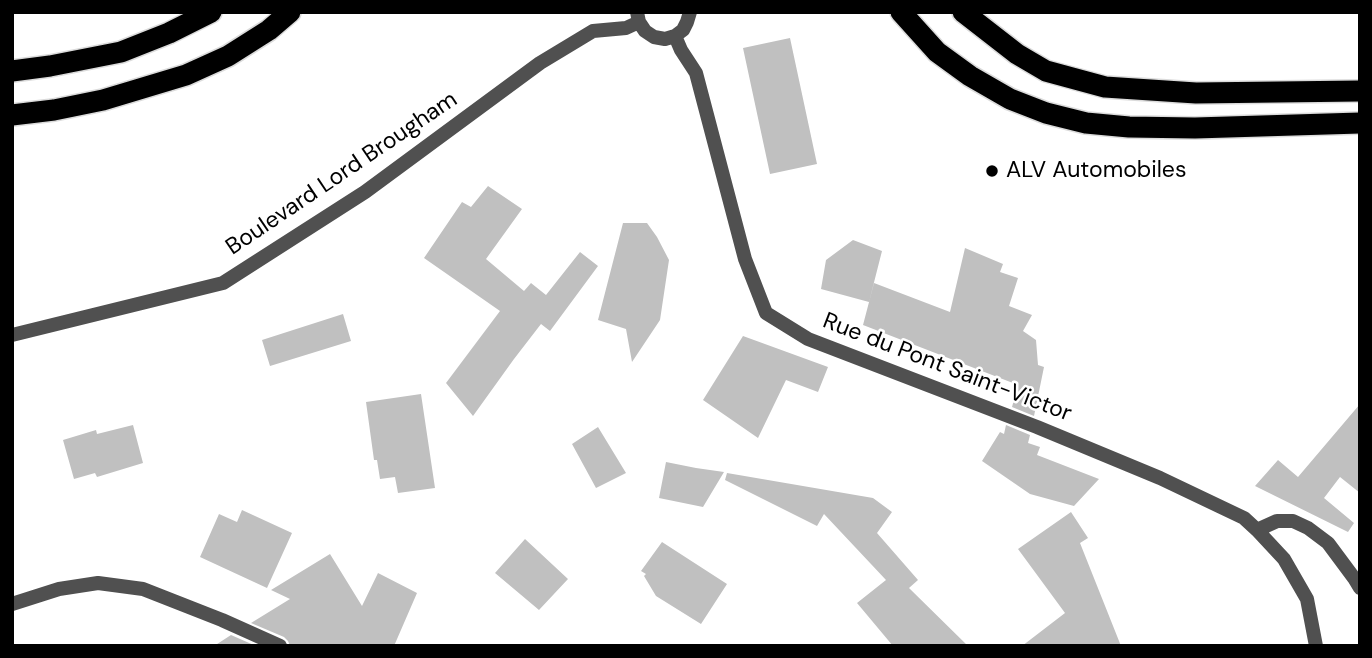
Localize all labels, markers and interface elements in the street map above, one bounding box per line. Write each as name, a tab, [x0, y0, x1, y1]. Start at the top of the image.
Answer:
street label: Boulevard Lord Brougham	[221, 86, 463, 262]
place label: ALV Automobiles	[1006, 157, 1186, 185]
marker: ALV Automobiles	[984, 163, 1000, 179]
street label: Rue du Pont Saint-Victor	[819, 308, 1075, 428]

